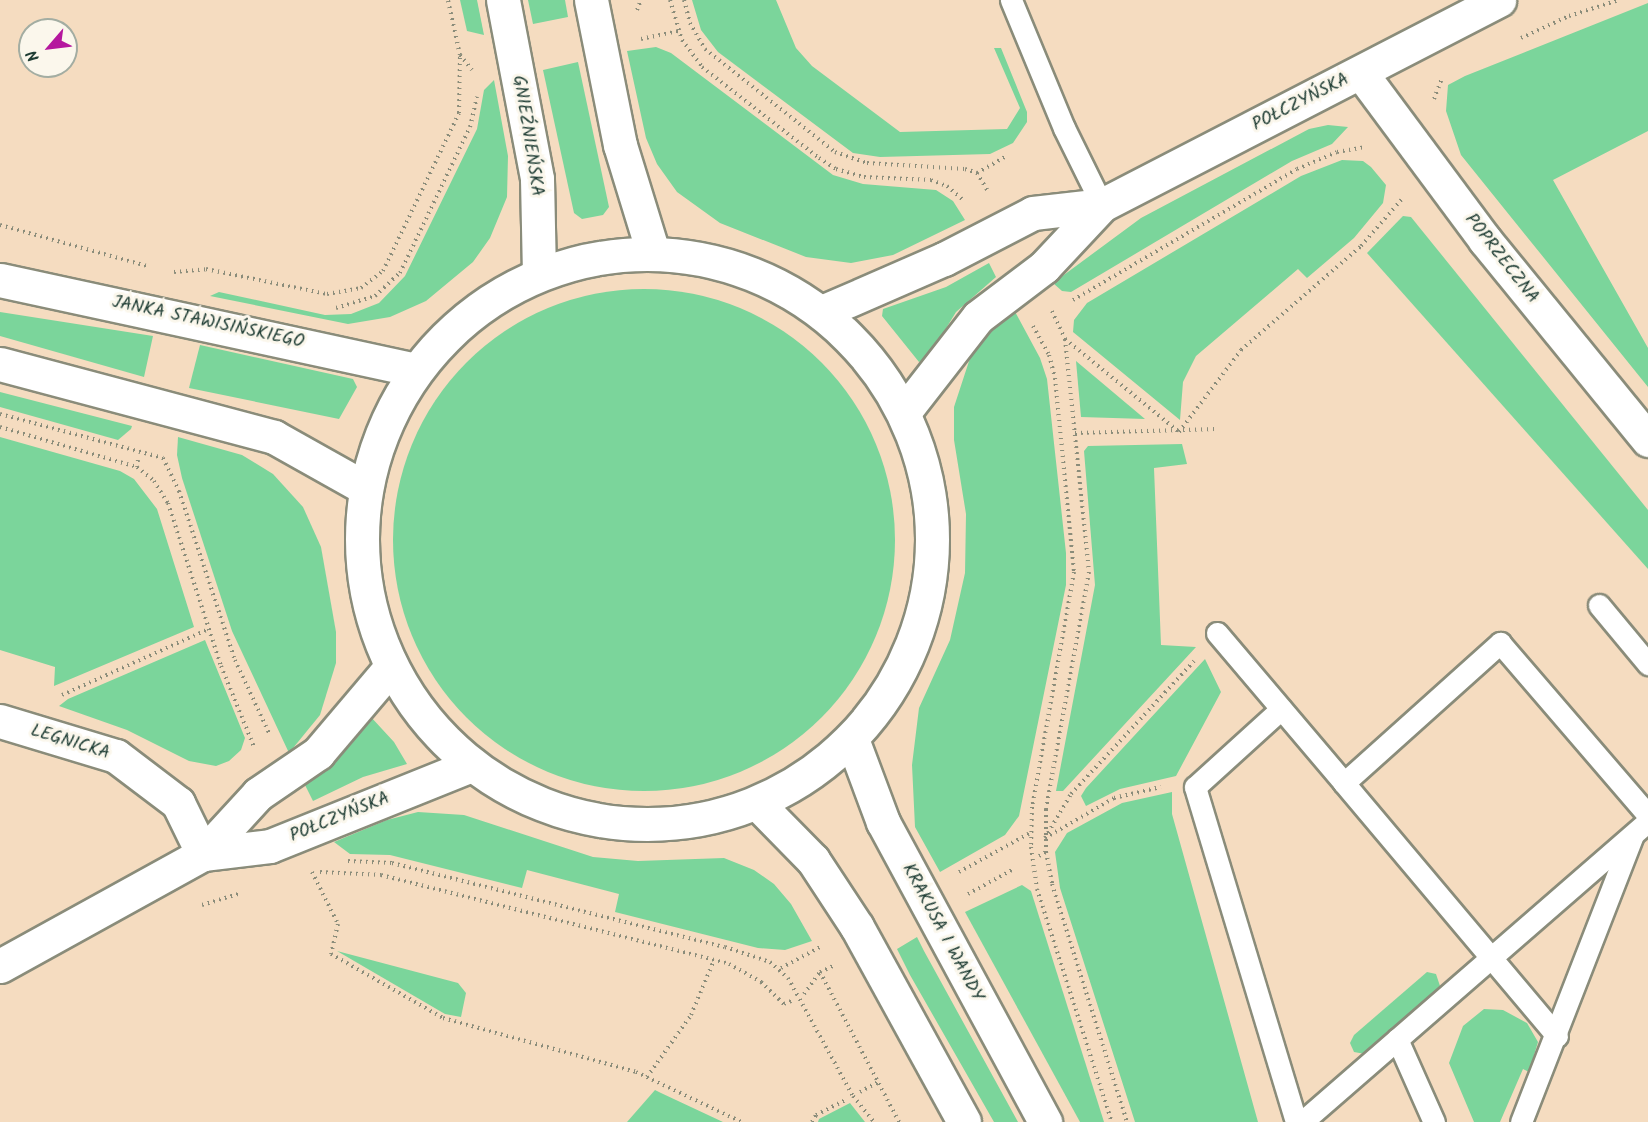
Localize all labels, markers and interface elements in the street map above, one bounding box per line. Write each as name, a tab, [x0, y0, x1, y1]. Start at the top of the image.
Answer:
north arrow	[18, 18, 78, 78]
text: N	[20, 45, 47, 66]
street label: POŁCZYŃSKA	[1249, 69, 1353, 137]
street label: GNIEŹNIEŃSKA	[507, 74, 547, 198]
street label: POPRZECZNA	[1459, 210, 1543, 308]
street label: JANKA STAWISIŃSKIEGO	[110, 292, 306, 354]
street label: LEGNICKA	[28, 721, 112, 765]
street label: POŁCZYŃSKA	[287, 788, 393, 848]
street label: KRAKUSA I WANDY	[897, 860, 987, 1006]

